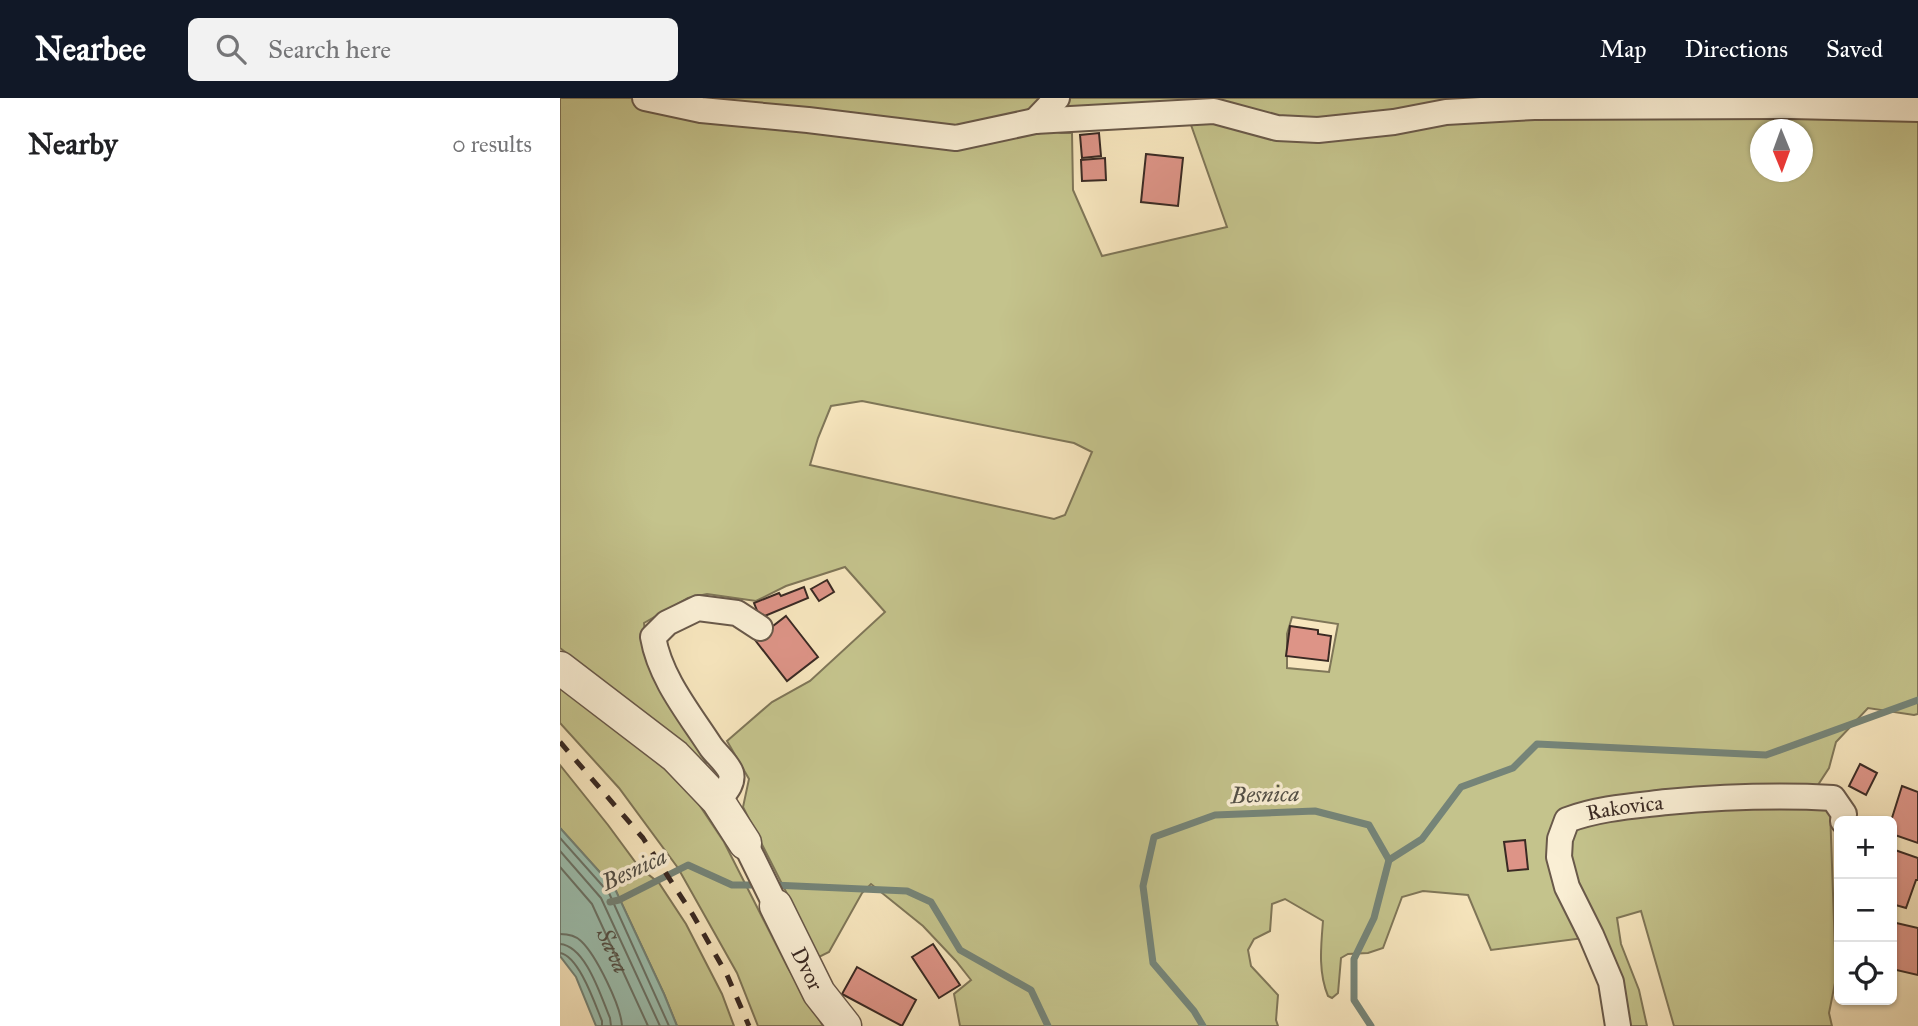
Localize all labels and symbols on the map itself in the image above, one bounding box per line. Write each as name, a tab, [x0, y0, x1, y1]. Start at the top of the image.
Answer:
north arrow	[1750, 119, 1813, 182]
water label: Besnica	[1229, 779, 1300, 809]
street label: Rakovica	[1584, 790, 1665, 826]
water label: Besnica	[596, 842, 671, 897]
water label: Sava	[590, 923, 636, 977]
street label: Dvor	[785, 943, 829, 995]

